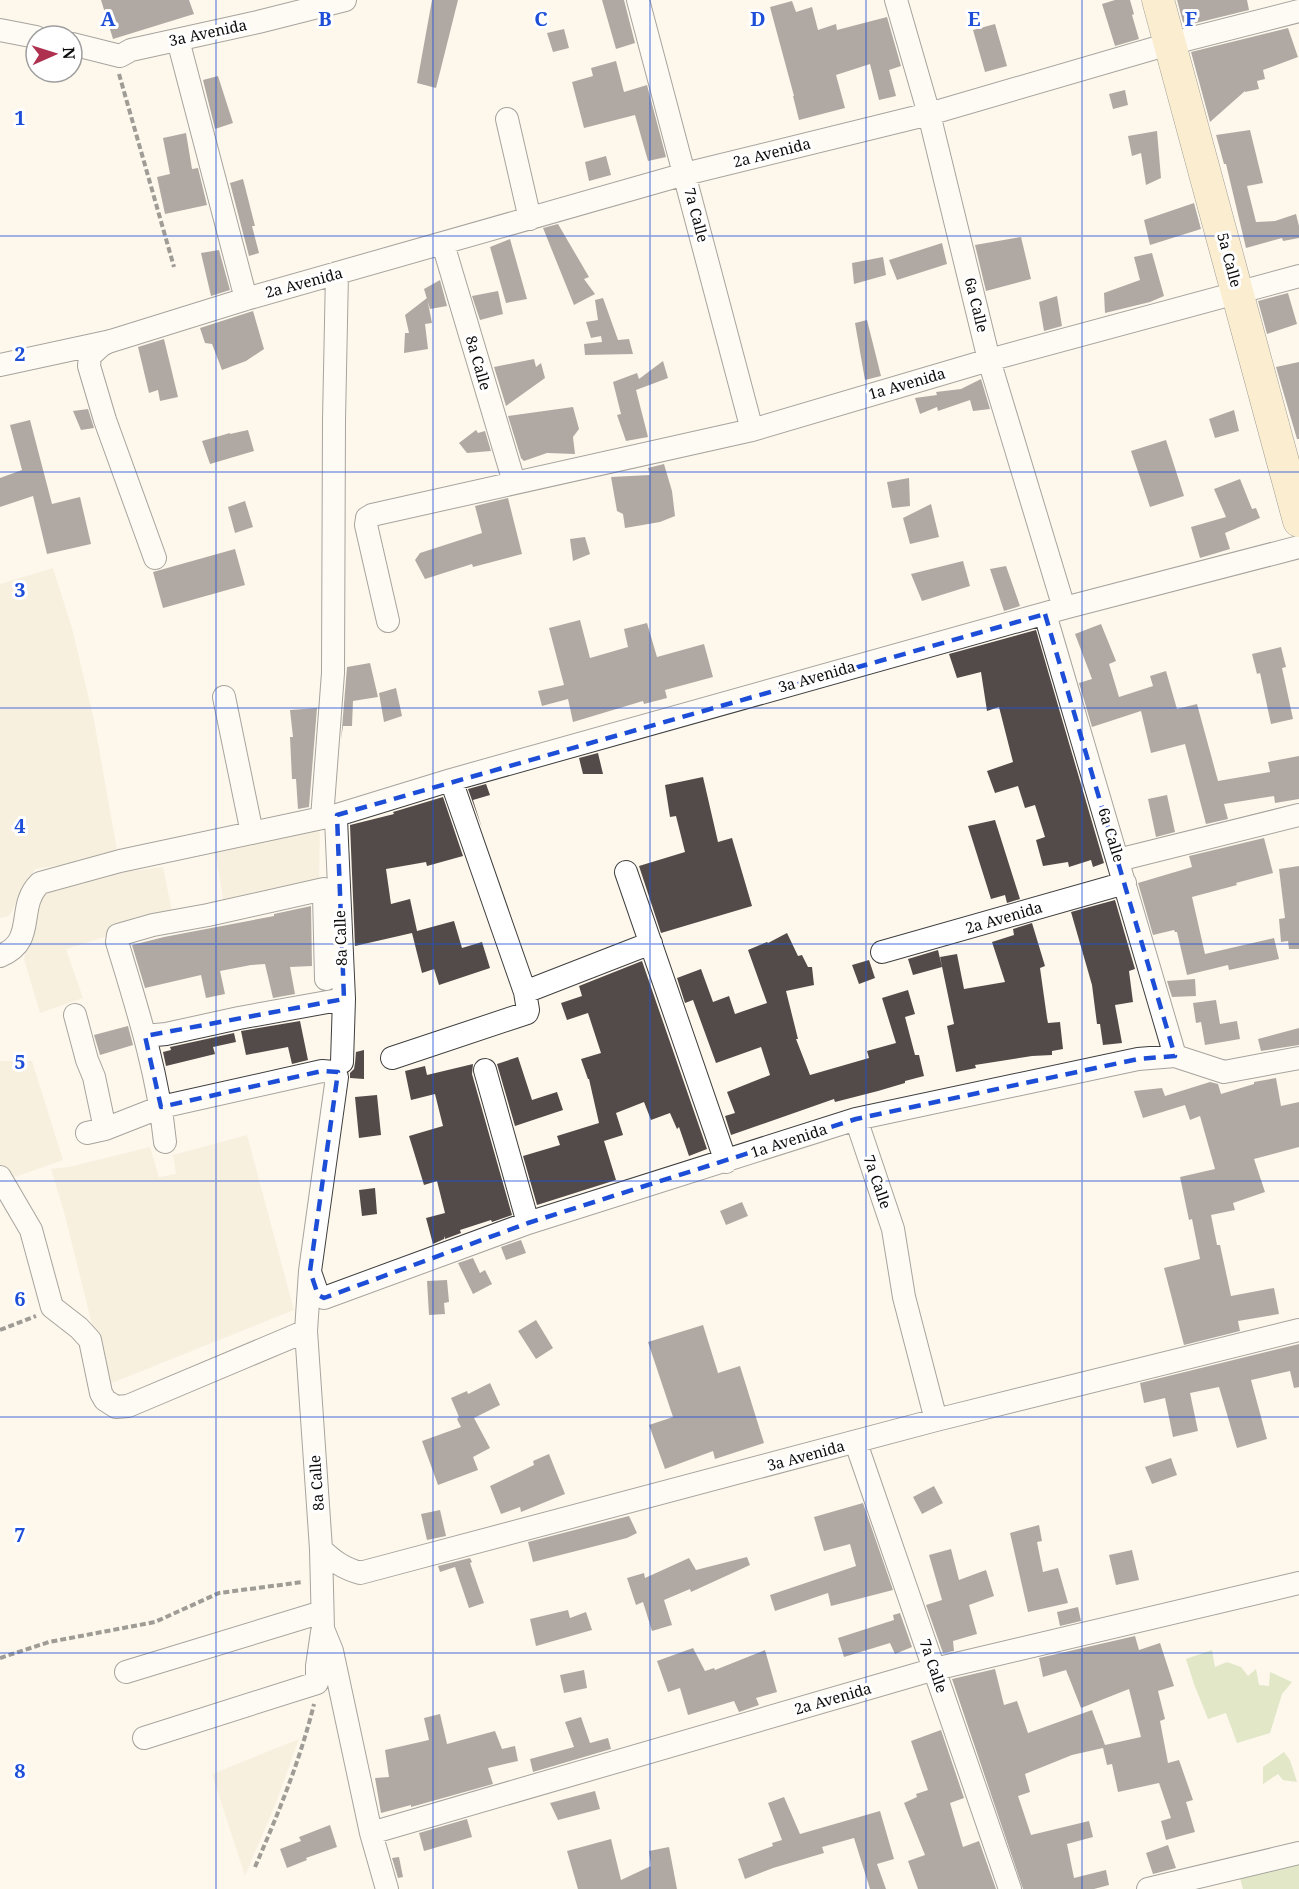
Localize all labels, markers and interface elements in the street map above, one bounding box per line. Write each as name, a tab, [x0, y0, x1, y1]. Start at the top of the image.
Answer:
text: A	[100, 5, 116, 32]
text: B	[318, 5, 332, 32]
text: C	[534, 5, 548, 32]
text: D	[750, 5, 766, 32]
text: E	[967, 5, 981, 32]
text: F	[1185, 5, 1197, 32]
street label: 3a Avenida	[167, 14, 249, 50]
north arrow	[24, 24, 84, 84]
text: N	[58, 46, 80, 60]
text: 1	[14, 104, 26, 131]
street label: 2a Avenida	[731, 133, 813, 171]
street label: 7a Calle	[680, 185, 714, 244]
street label: 5a Calle	[1213, 230, 1247, 289]
street label: 2a Avenida	[263, 262, 345, 302]
street label: 6a Calle	[961, 275, 993, 334]
street label: 8a Calle	[462, 333, 496, 392]
text: 2	[14, 340, 26, 367]
street label: 1a Avenida	[866, 363, 948, 404]
text: 3	[14, 576, 26, 603]
street label: 3a Avenida	[776, 656, 858, 697]
street label: 6a Calle	[1094, 805, 1130, 864]
text: 4	[14, 812, 26, 839]
street label: 2a Avenida	[963, 897, 1045, 938]
street label: 8a Calle	[329, 910, 351, 966]
text: 5	[14, 1048, 26, 1075]
street label: 1a Avenida	[748, 1118, 829, 1162]
street label: 7a Calle	[859, 1152, 896, 1211]
text: 6	[14, 1285, 26, 1312]
street label: 3a Avenida	[765, 1435, 847, 1475]
street label: 8a Calle	[304, 1455, 328, 1512]
text: 7	[14, 1521, 26, 1548]
street label: 7a Calle	[915, 1636, 952, 1695]
street label: 2a Avenida	[792, 1678, 874, 1719]
text: 8	[14, 1757, 26, 1784]

